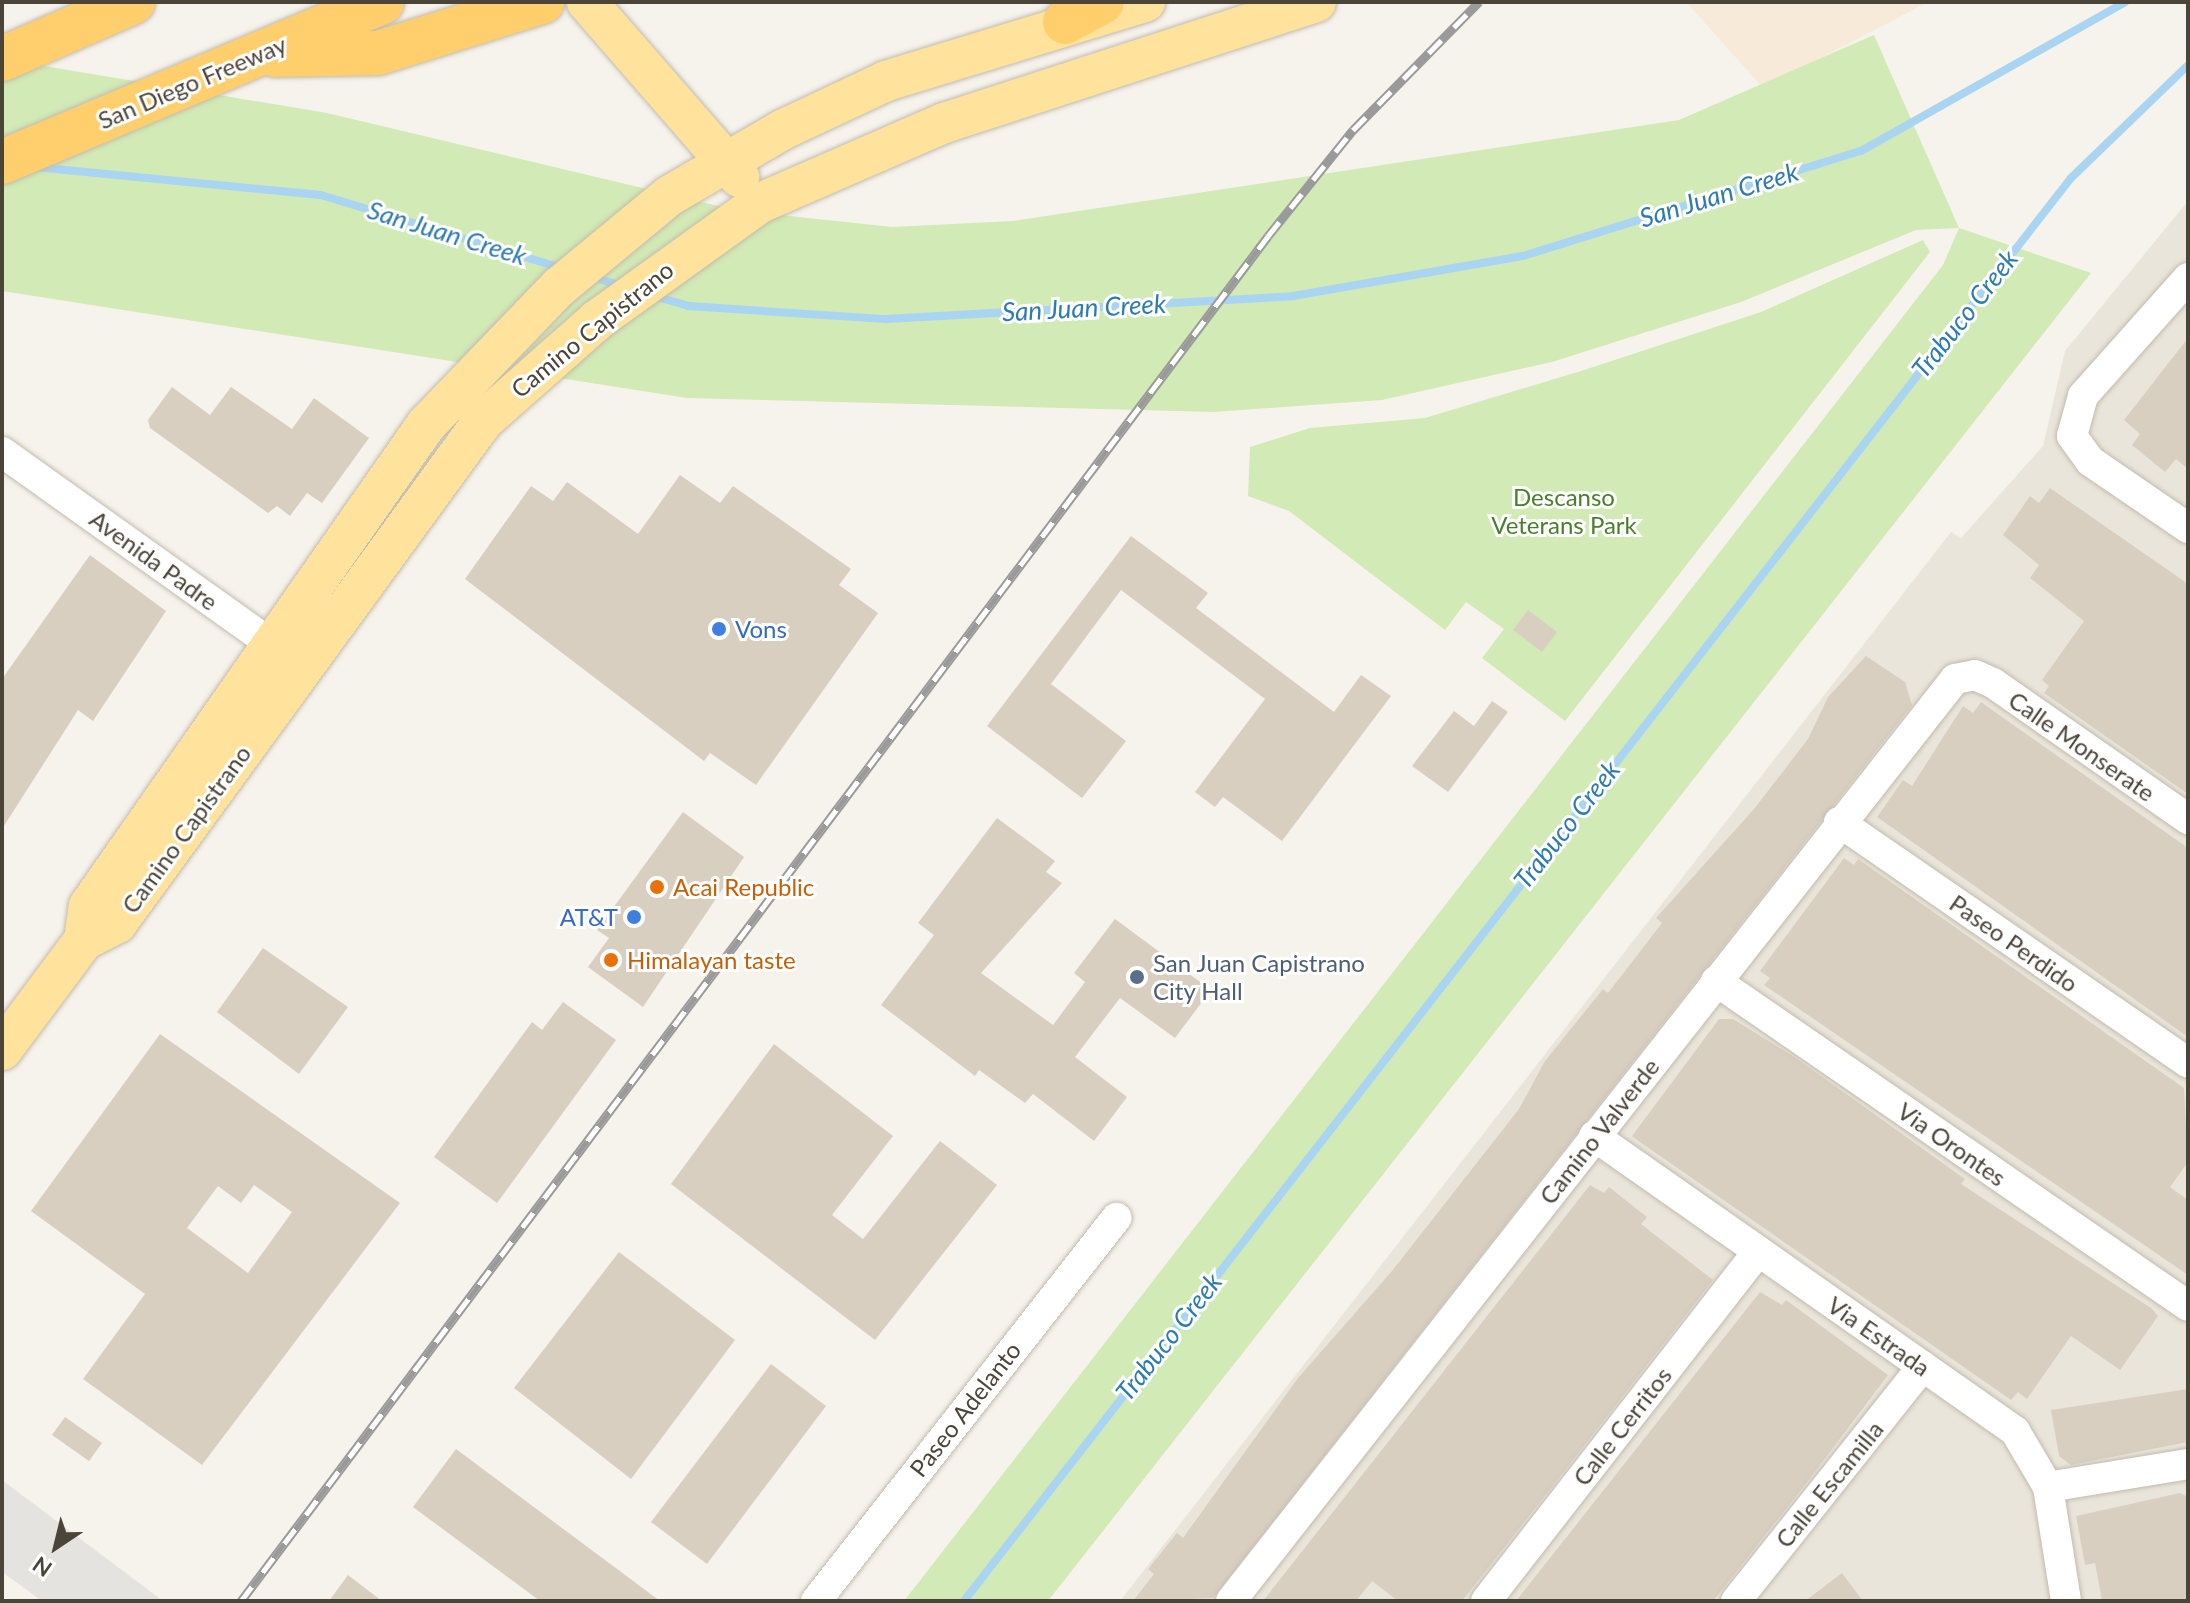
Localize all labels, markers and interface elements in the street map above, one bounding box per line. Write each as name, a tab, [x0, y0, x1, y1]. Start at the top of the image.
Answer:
street label: San Diego Freeway	[94, 29, 290, 135]
water label: San Juan Creek	[1636, 156, 1802, 234]
water label: San Juan Creek	[364, 194, 530, 272]
water label: Trabuco Creek	[1905, 244, 2025, 384]
street label: Camino Capistrano	[505, 255, 679, 403]
water label: San Juan Creek	[1001, 288, 1167, 328]
park label: Descanso Veterans Park	[1491, 483, 1637, 539]
street label: Avenida Padre	[84, 504, 224, 616]
place label: Vons	[735, 615, 787, 643]
marker: Vons	[710, 620, 728, 638]
street label: Calle Monserate	[2003, 685, 2161, 807]
street label: Camino Capistrano	[115, 740, 257, 918]
water label: Trabuco Creek	[1507, 755, 1627, 895]
place label: Acai Republic	[673, 873, 814, 901]
marker: Acai Republic	[648, 878, 666, 896]
street label: Paseo Perdido	[1944, 888, 2084, 998]
place label: AT&T	[560, 903, 618, 931]
marker: AT&T	[625, 908, 643, 926]
place label: Himalayan taste	[627, 946, 796, 974]
place label: San Juan Capistrano City Hall	[1153, 949, 1366, 1005]
marker: Himalayan taste	[602, 951, 620, 969]
marker: San Juan Capistrano City Hall	[1128, 968, 1146, 986]
street label: Camino Valverde	[1533, 1052, 1665, 1210]
street label: Via Orontes	[1892, 1096, 2012, 1192]
water label: Trabuco Creek	[1109, 1267, 1229, 1407]
street label: Via Estrada	[1822, 1290, 1936, 1382]
street label: Paseo Adelanto	[903, 1336, 1027, 1482]
street label: Calle Cerritos	[1567, 1361, 1677, 1491]
street label: Calle Escamilla	[1769, 1415, 1889, 1553]
north arrow	[16, 1507, 96, 1587]
text: N	[27, 1551, 57, 1583]

